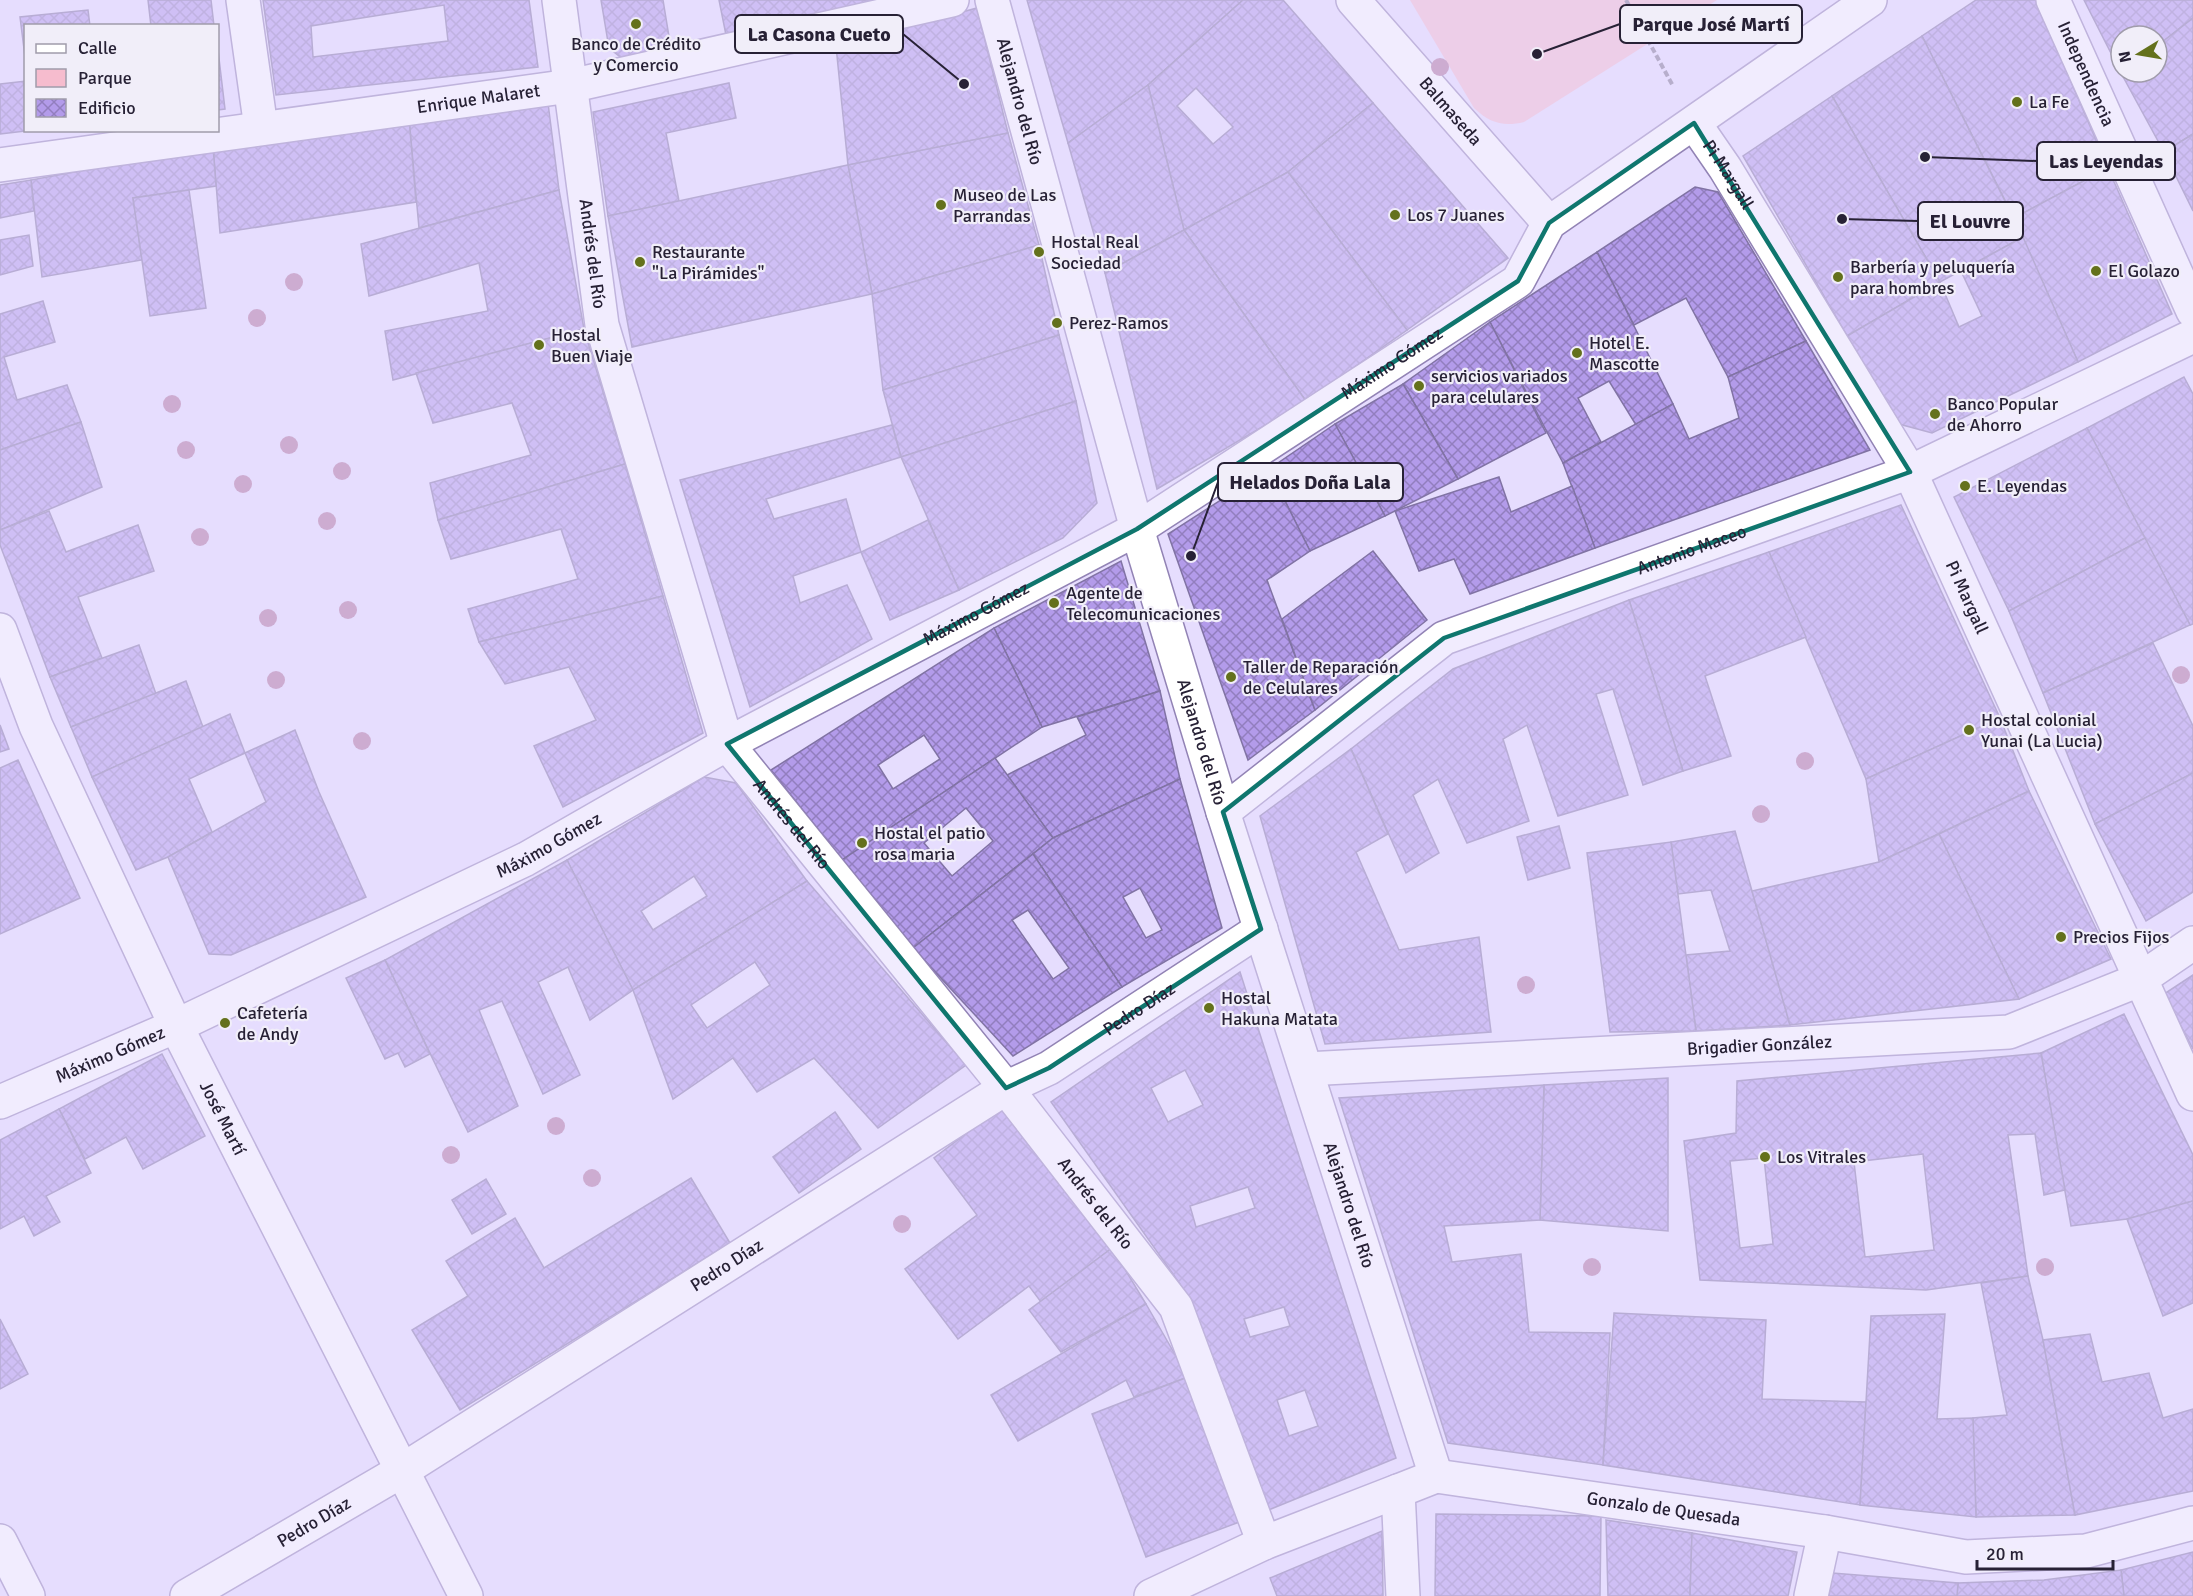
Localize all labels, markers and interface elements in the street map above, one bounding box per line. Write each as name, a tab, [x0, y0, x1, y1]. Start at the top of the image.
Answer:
callout: Parque José Martí	[1620, 5, 1802, 43]
text: Parque José Martí	[1632, 12, 1790, 37]
callout: La Casona Cueto	[735, 15, 903, 53]
marker: Banco de Crédito y Comercio	[629, 17, 643, 31]
street label: Independencia	[2053, 18, 2120, 130]
text: La Casona Cueto	[747, 22, 891, 47]
legend	[24, 24, 219, 132]
north arrow	[2109, 24, 2169, 84]
place label: Banco de Crédito y Comercio	[571, 33, 701, 76]
street label: Alejandro del Río	[992, 35, 1048, 167]
text: Calle	[78, 37, 117, 59]
text: N	[2114, 49, 2136, 64]
text: Parque	[78, 67, 132, 89]
street label: Balmaseda	[1415, 72, 1487, 150]
street label: Enrique Malaret	[416, 79, 541, 118]
place label: La Fe	[2029, 91, 2069, 113]
marker: La Fe	[2010, 95, 2024, 109]
text: Edificio	[78, 97, 136, 119]
street label: Pi Margall	[1698, 136, 1759, 213]
callout: Las Leyendas	[2037, 142, 2175, 180]
text: Las Leyendas	[2049, 149, 2163, 174]
place label: Museo de Las Parrandas	[953, 184, 1056, 227]
street label: Andrés del Río	[574, 198, 611, 310]
marker: Museo de Las Parrandas	[934, 198, 948, 212]
callout: El Louvre	[1918, 202, 2023, 240]
place label: Los 7 Juanes	[1407, 204, 1505, 226]
marker: Los 7 Juanes	[1388, 208, 1402, 222]
text: El Louvre	[1930, 209, 2011, 234]
place label: Hostal Real Sociedad	[1051, 231, 1139, 274]
place label: Restaurante "La Pirámides"	[652, 241, 765, 284]
marker: Hostal Real Sociedad	[1032, 245, 1046, 259]
marker: Restaurante "La Pirámides"	[633, 255, 647, 269]
place label: Barbería y peluquería para hombres	[1850, 256, 2015, 299]
place label: El Golazo	[2108, 260, 2180, 282]
marker: El Golazo	[2089, 264, 2103, 278]
marker: Barbería y peluquería para hombres	[1831, 270, 1845, 284]
place label: Perez-Ramos	[1069, 312, 1169, 334]
marker: Perez-Ramos	[1050, 316, 1064, 330]
street label: Máximo Gómez	[1337, 322, 1447, 404]
place label: Hostal Buen Viaje	[551, 324, 633, 367]
place label: Hotel E. Mascotte	[1589, 332, 1660, 375]
marker: Hostal Buen Viaje	[532, 338, 546, 352]
marker: Hotel E. Mascotte	[1570, 346, 1584, 360]
place label: servicios variados para celulares	[1431, 365, 1568, 408]
marker: servicios variados para celulares	[1412, 379, 1426, 393]
place label: Banco Popular de Ahorro	[1947, 393, 2058, 436]
marker: Banco Popular de Ahorro	[1928, 407, 1942, 421]
callout: Helados Doña Lala	[1218, 463, 1403, 501]
text: Helados Doña Lala	[1229, 470, 1391, 495]
place label: E. Leyendas	[1977, 475, 2067, 497]
marker: E. Leyendas	[1958, 479, 1972, 493]
street label: Antonio Maceo	[1634, 520, 1749, 579]
street label: Pi Margall	[1941, 557, 1993, 637]
street label: Máximo Gómez	[919, 577, 1033, 650]
place label: Agente de Telecomunicaciones	[1066, 582, 1220, 625]
marker: Agente de Telecomunicaciones	[1047, 596, 1061, 610]
place label: Taller de Reparación de Celulares	[1243, 656, 1398, 699]
marker: Taller de Reparación de Celulares	[1224, 670, 1238, 684]
street label: Alejandro del Río	[1172, 676, 1231, 808]
place label: Hostal colonial Yunai (La Lucia)	[1981, 709, 2103, 752]
marker: Hostal colonial Yunai (La Lucia)	[1962, 723, 1976, 737]
street label: Andrés del Río	[748, 774, 835, 874]
street label: Máximo Gómez	[492, 807, 605, 883]
place label: Hostal el patio rosa maria	[874, 822, 985, 865]
marker: Hostal el patio rosa maria	[855, 836, 869, 850]
place label: Precios Fijos	[2073, 926, 2170, 948]
marker: Precios Fijos	[2054, 930, 2068, 944]
street label: Pedro Díaz	[1099, 977, 1179, 1041]
place label: Hostal Hakuna Matata	[1221, 987, 1338, 1030]
marker: Hostal Hakuna Matata	[1202, 1001, 1216, 1015]
place label: Cafetería de Andy	[237, 1002, 308, 1045]
marker: Cafetería de Andy	[218, 1016, 232, 1030]
street label: Máximo Gómez	[52, 1021, 168, 1088]
street label: Brigadier González	[1686, 1030, 1832, 1060]
street label: José Martí	[195, 1077, 251, 1159]
street label: Alejandro del Río	[1319, 1139, 1380, 1271]
place label: Los Vitrales	[1777, 1146, 1866, 1168]
marker: Los Vitrales	[1758, 1150, 1772, 1164]
street label: Andrés del Río	[1053, 1153, 1138, 1254]
street label: Pedro Díaz	[686, 1234, 767, 1296]
street label: Gonzalo de Quesada	[1585, 1487, 1742, 1531]
street label: Pedro Díaz	[273, 1492, 355, 1552]
scale bar	[1977, 1533, 2114, 1571]
text: 20 m	[1986, 1543, 2024, 1565]

